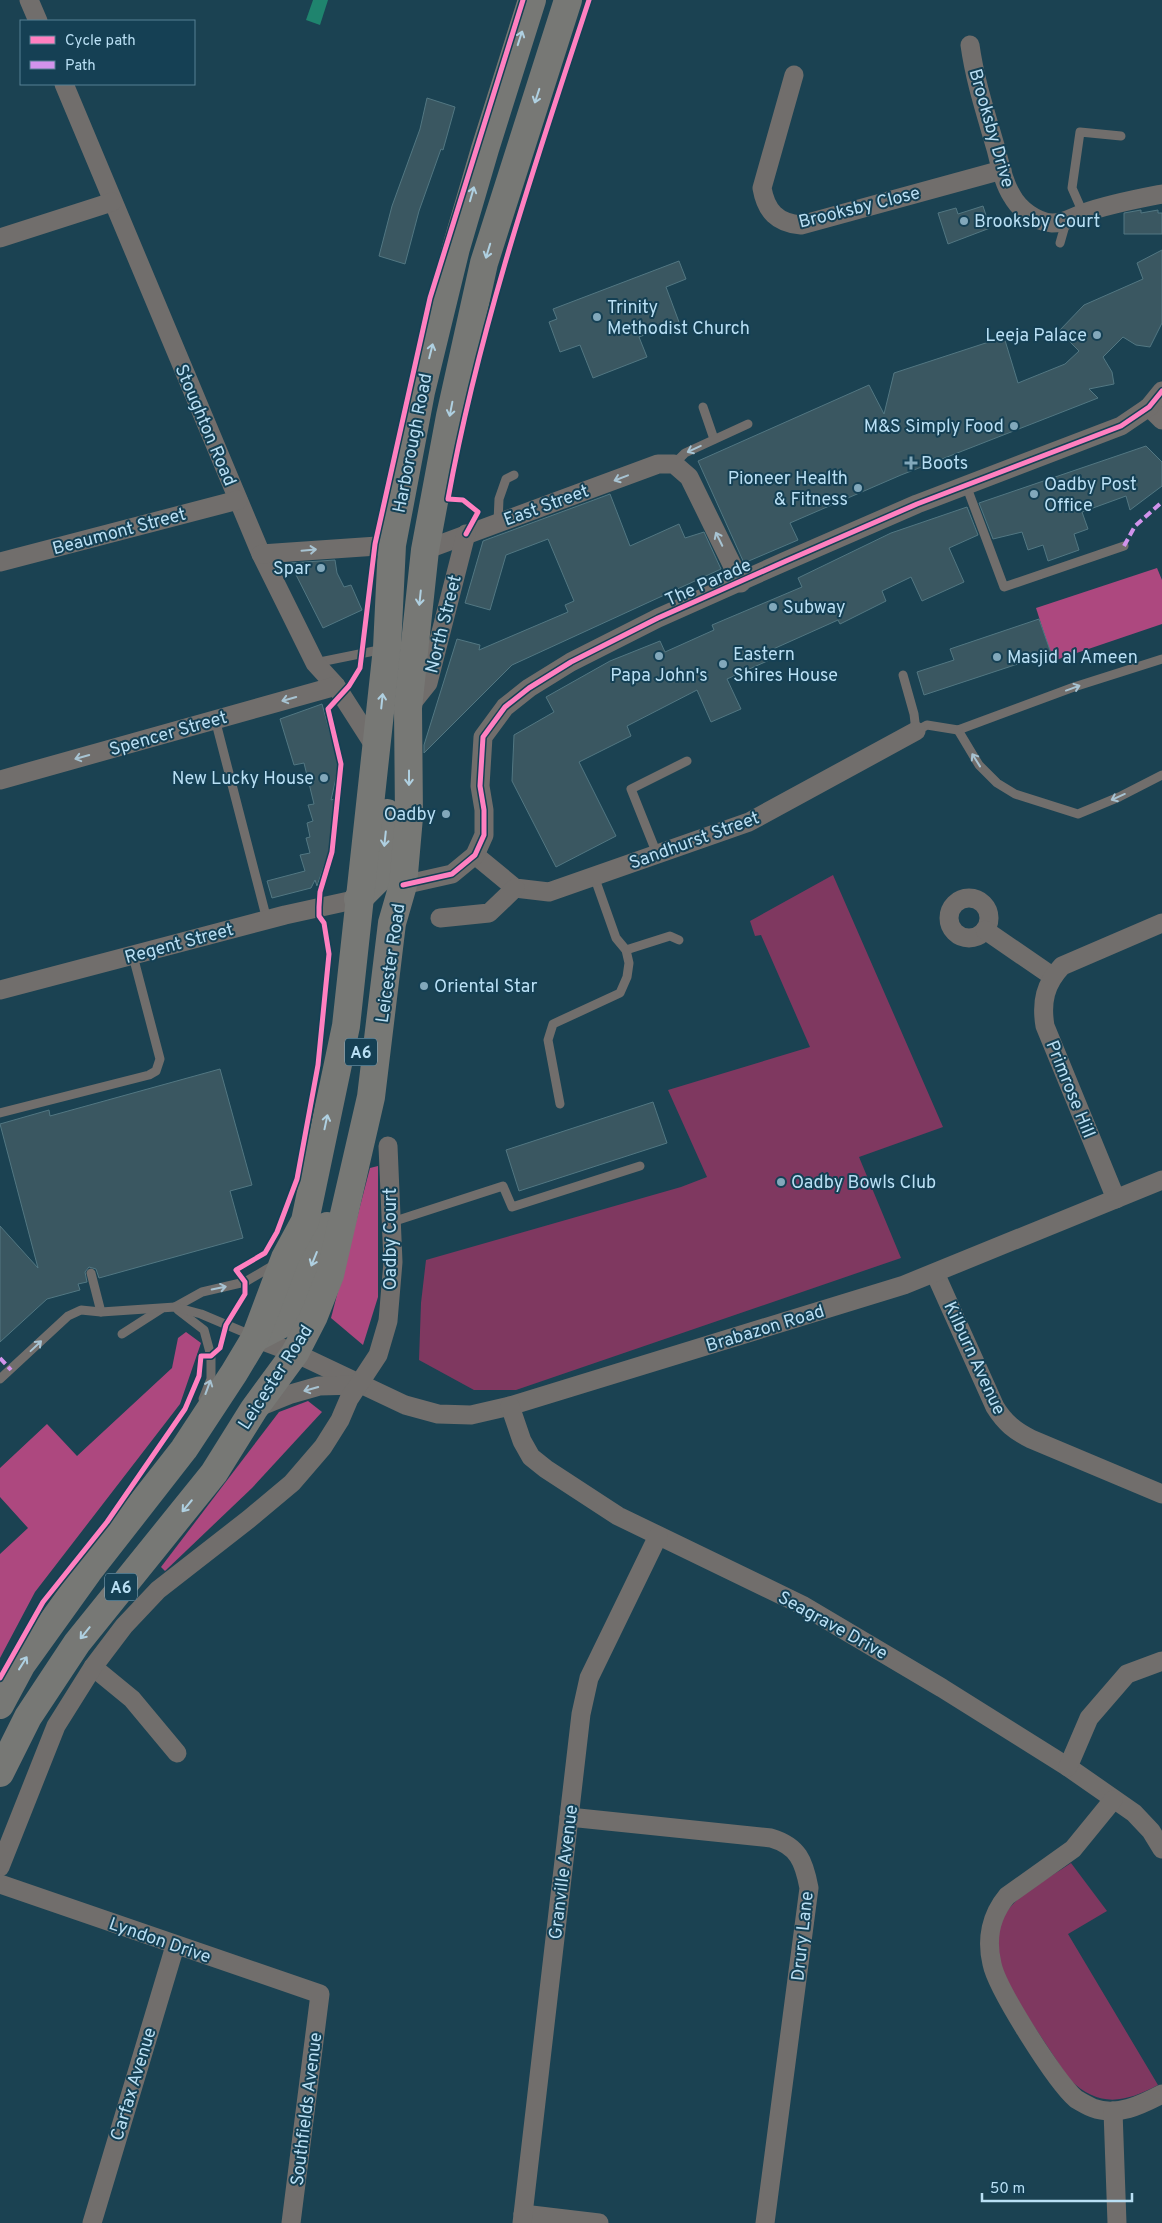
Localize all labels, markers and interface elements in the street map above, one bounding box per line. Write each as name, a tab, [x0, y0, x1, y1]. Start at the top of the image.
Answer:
legend	[20, 20, 195, 85]
one-way arrow	[515, 31, 525, 47]
text: Cycle path	[65, 32, 136, 51]
text: Path	[65, 57, 96, 76]
street label: Brooksby Drive	[963, 66, 1019, 191]
one-way arrow	[532, 88, 542, 104]
street label: Brooksby Close	[796, 182, 922, 235]
one-way arrow	[468, 186, 477, 202]
place label: Brooksby Court	[974, 211, 1100, 234]
marker: Brooksby Court	[958, 215, 970, 227]
one-way arrow	[483, 243, 492, 259]
place label: Trinity Methodist Church	[607, 297, 750, 341]
marker: Trinity Methodist Church	[591, 311, 603, 323]
place label: Leeja Palace	[985, 325, 1087, 348]
marker: Leeja Palace	[1091, 329, 1103, 341]
one-way arrow	[427, 343, 436, 359]
street label: Stoughton Road	[169, 361, 241, 490]
street label: Harborough Road	[389, 371, 438, 515]
one-way arrow	[446, 401, 455, 417]
place label: M&S Simply Food	[864, 416, 1004, 439]
marker: M&S Simply Food	[1008, 420, 1020, 432]
one-way arrow	[687, 445, 702, 454]
place label: Boots	[921, 453, 968, 476]
marker: Boots	[905, 457, 917, 469]
place label: Pioneer Health & Fitness	[728, 468, 848, 512]
one-way arrow	[613, 474, 629, 483]
place label: Oadby Post Office	[1044, 474, 1137, 518]
street label: East Street	[501, 480, 592, 532]
marker: Pioneer Health & Fitness	[852, 482, 864, 494]
marker: Oadby Post Office	[1028, 488, 1040, 500]
street label: Beaumont Street	[50, 504, 189, 561]
one-way arrow	[714, 532, 724, 547]
one-way arrow	[301, 545, 317, 555]
street label: The Parade	[662, 554, 755, 613]
place label: Spar	[273, 558, 311, 581]
marker: Spar	[315, 562, 327, 574]
street label: North Street	[421, 573, 468, 676]
one-way arrow	[415, 590, 425, 606]
place label: Subway	[783, 597, 846, 620]
marker: Subway	[767, 601, 779, 613]
place label: Eastern Shires House	[733, 644, 838, 688]
place label: Masjid al Ameen	[1007, 647, 1138, 670]
marker: Papa John's	[653, 650, 665, 662]
marker: Masjid al Ameen	[991, 651, 1003, 663]
marker: Eastern Shires House	[717, 658, 729, 670]
place label: Papa John's	[610, 665, 708, 688]
one-way arrow	[1064, 683, 1080, 692]
one-way arrow	[377, 694, 387, 710]
one-way arrow	[281, 695, 297, 704]
street label: Spencer Street	[107, 707, 230, 762]
one-way arrow	[74, 753, 90, 762]
one-way arrow	[970, 753, 980, 767]
place label: New Lucky House	[172, 768, 314, 791]
one-way arrow	[404, 769, 414, 785]
marker: New Lucky House	[318, 772, 330, 784]
one-way arrow	[1111, 793, 1126, 803]
place label: Oadby	[384, 804, 436, 827]
street label: Sandhurst Street	[626, 807, 763, 876]
marker: Oadby	[440, 808, 452, 820]
one-way arrow	[380, 831, 390, 847]
street label: Leicester Road	[372, 902, 411, 1025]
street label: Regent Street	[122, 919, 236, 970]
place label: Oriental Star	[434, 976, 537, 999]
marker: Oriental Star	[418, 980, 430, 992]
street label: Primrose Hill	[1040, 1037, 1100, 1142]
road number: A6	[345, 1038, 377, 1066]
one-way arrow	[322, 1114, 331, 1130]
place label: Oadby Bowls Club	[791, 1172, 936, 1195]
marker: Oadby Bowls Club	[775, 1176, 787, 1188]
street label: Oadby Court	[380, 1188, 403, 1290]
one-way arrow	[309, 1251, 318, 1266]
one-way arrow	[211, 1283, 227, 1292]
street label: Kilburn Avenue	[937, 1298, 1010, 1419]
street label: Brabazon Road	[703, 1301, 827, 1358]
street label: Leicester Road	[234, 1321, 319, 1435]
one-way arrow	[29, 1340, 42, 1352]
one-way arrow	[204, 1379, 213, 1395]
one-way arrow	[303, 1384, 319, 1394]
one-way arrow	[181, 1500, 192, 1513]
road number: A6	[105, 1574, 137, 1600]
street label: Seagrave Drive	[773, 1587, 891, 1666]
one-way arrow	[79, 1626, 90, 1639]
one-way arrow	[19, 1656, 29, 1670]
street label: Granville Avenue	[545, 1804, 584, 1941]
street label: Drury Lane	[787, 1890, 820, 1982]
street label: Lyndon Drive	[105, 1913, 214, 1970]
street label: Carfax Avenue	[106, 2025, 163, 2144]
street label: Southfields Avenue	[287, 2031, 328, 2187]
scale bar	[982, 2170, 1132, 2202]
text: 50 m	[990, 2180, 1025, 2199]

